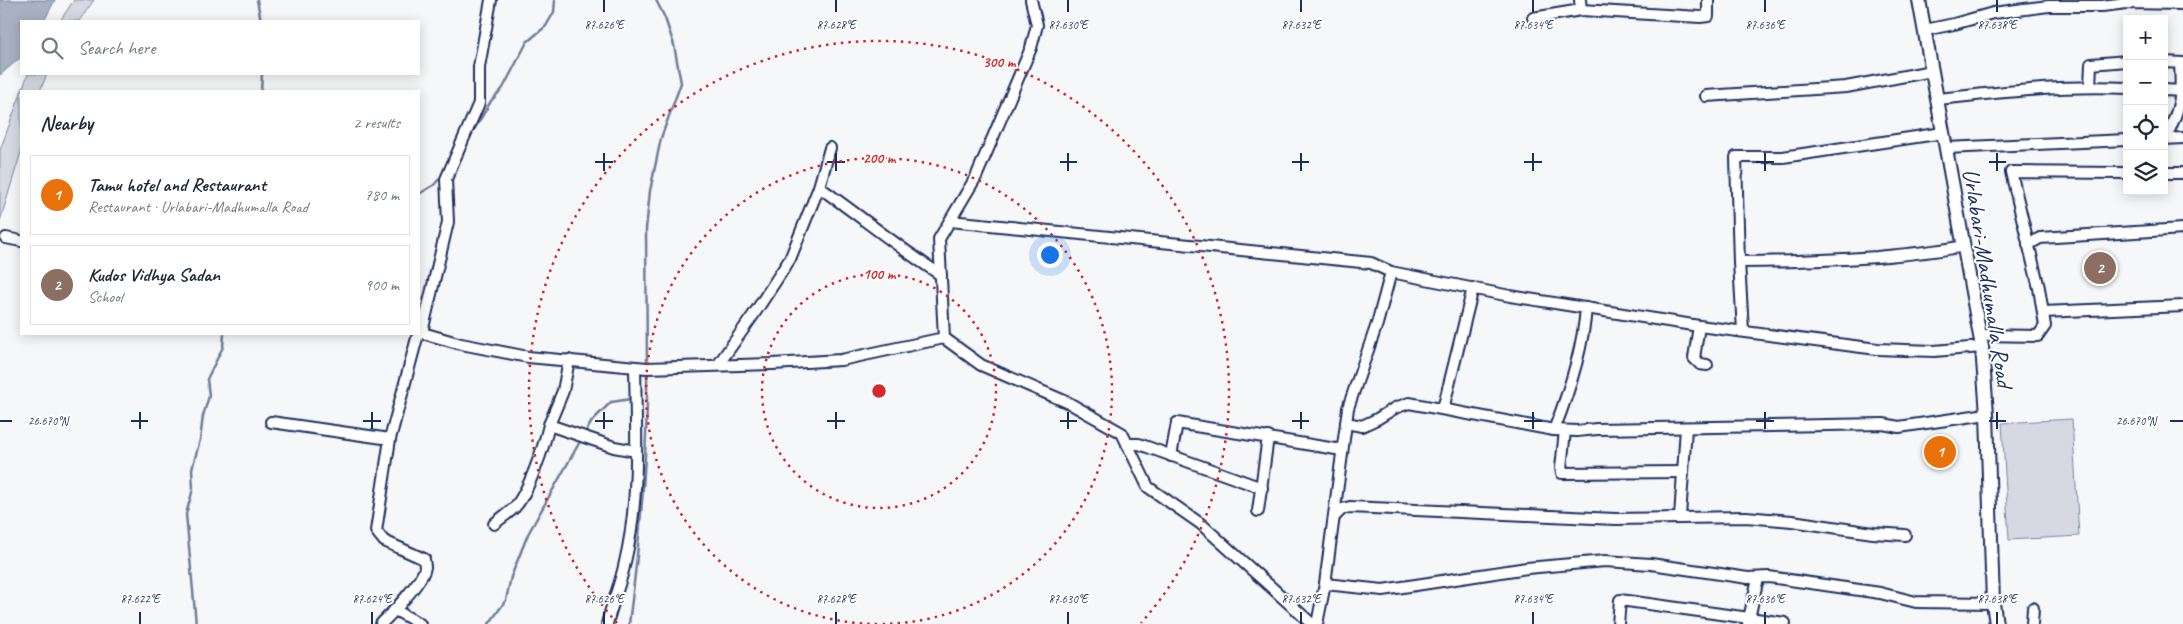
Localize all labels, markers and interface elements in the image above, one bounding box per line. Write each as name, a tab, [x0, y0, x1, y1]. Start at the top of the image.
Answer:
map controls	[2123, 15, 2168, 195]
button: +	[2123, 15, 2168, 60]
text: 87.626°E	[584, 17, 625, 33]
text: 87.628°E	[816, 17, 857, 33]
text: 87.630°E	[1048, 17, 1089, 33]
text: 87.632°E	[1281, 17, 1322, 33]
text: 87.634°E	[1513, 17, 1554, 33]
text: 87.636°E	[1745, 17, 1786, 33]
text: 87.638°E	[1977, 17, 2018, 33]
search box	[20, 20, 420, 75]
icon: search	[38, 34, 66, 62]
text: Search here	[78, 36, 155, 60]
text: 300 m	[983, 53, 1017, 72]
button: −	[2123, 60, 2168, 105]
button: locate	[2123, 105, 2168, 150]
text: Nearby	[40, 110, 93, 136]
text: 2 results	[353, 113, 400, 133]
text: 200 m	[863, 149, 897, 168]
button: layers	[2123, 150, 2168, 195]
street label: Urlabari-Madhumalla Road	[1956, 166, 2021, 393]
text: Tamu hotel and Restaurant	[88, 173, 266, 197]
text: 1	[53, 185, 61, 205]
text: 780 m	[365, 185, 399, 205]
text: Restaurant · Urlabari-Madhumalla Road	[88, 197, 308, 217]
your location	[1037, 242, 1063, 268]
pin: 2	[2084, 249, 2116, 287]
text: Kudos Vidhya Sadan	[88, 263, 220, 287]
text: 100 m	[863, 265, 897, 284]
text: 2	[53, 275, 61, 295]
text: 900 m	[365, 275, 399, 295]
text: School	[88, 287, 122, 307]
centre of rings	[870, 382, 888, 400]
text: 26.670°N	[28, 413, 70, 429]
text: 26.670°N	[2116, 413, 2158, 429]
pin: 1	[1924, 433, 1956, 471]
text: 87.622°E	[120, 591, 161, 607]
text: 87.624°E	[352, 591, 393, 607]
text: 87.626°E	[584, 591, 625, 607]
text: 87.628°E	[816, 591, 857, 607]
text: 87.630°E	[1048, 591, 1089, 607]
text: 87.632°E	[1281, 591, 1322, 607]
text: 87.634°E	[1513, 591, 1554, 607]
text: 87.636°E	[1745, 591, 1786, 607]
text: 87.638°E	[1977, 591, 2018, 607]

